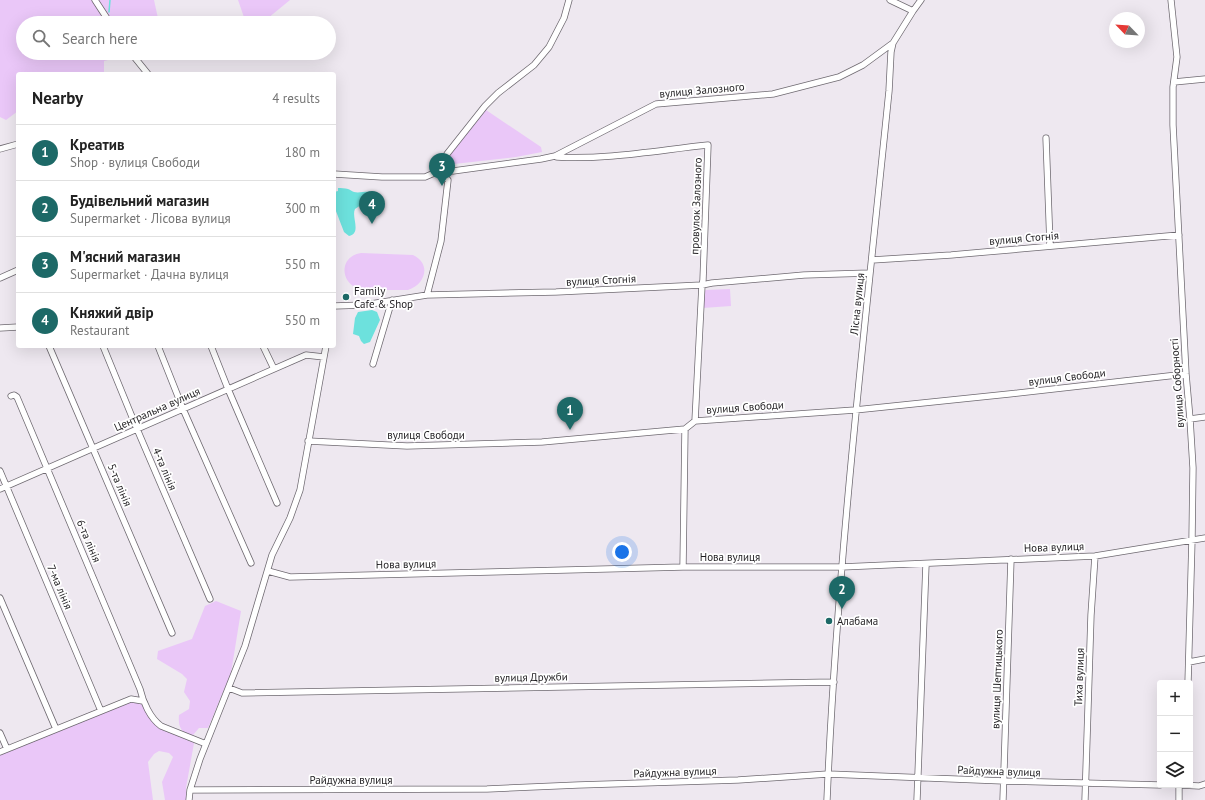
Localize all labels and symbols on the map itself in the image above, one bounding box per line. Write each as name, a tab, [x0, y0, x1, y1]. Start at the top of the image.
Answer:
north arrow	[1109, 12, 1145, 48]
street label: вулиця Залозного	[659, 79, 745, 101]
pin: 3	[429, 153, 455, 186]
street label: провулок Залозного	[687, 157, 705, 255]
pin: 4	[359, 191, 385, 224]
street label: вулиця Стогнія	[988, 228, 1060, 248]
street label: вулиця Стогнія	[566, 271, 636, 289]
street label: Лісна вулиця	[847, 272, 867, 337]
place label: Family Cafe & Shop	[354, 284, 413, 311]
marker: Family Cafe & Shop	[341, 292, 351, 302]
street label: вулиця Соборності	[1167, 338, 1187, 428]
street label: вулиця Свободи	[1028, 365, 1106, 389]
street label: Центральна вулиця	[112, 384, 202, 434]
pin: 1	[557, 397, 583, 430]
street label: вулиця Свободи	[706, 397, 784, 417]
street label: вулиця Свободи	[387, 428, 465, 442]
street label: 4-та лінія	[150, 446, 180, 492]
street label: 5-та лінія	[105, 462, 135, 508]
street label: 6-та лінія	[74, 518, 104, 564]
street label: Нова вулиця	[1024, 539, 1084, 555]
your location	[612, 542, 632, 562]
street label: Нова вулиця	[700, 550, 760, 564]
street label: Нова вулиця	[376, 556, 436, 572]
street label: 7-ма лінія	[44, 562, 76, 612]
pin: 2	[829, 576, 855, 609]
place label: Алабама	[837, 614, 878, 628]
marker: Алабама	[824, 616, 834, 626]
street label: вулиця Шептицького	[988, 629, 1006, 729]
street label: Тиха вулиця	[1071, 648, 1087, 706]
street label: вулиця Дружби	[494, 669, 568, 685]
street label: Райдужна вулиця	[957, 763, 1041, 779]
street label: Райдужна вулиця	[633, 764, 717, 780]
street label: Райдужна вулиця	[309, 773, 393, 787]

